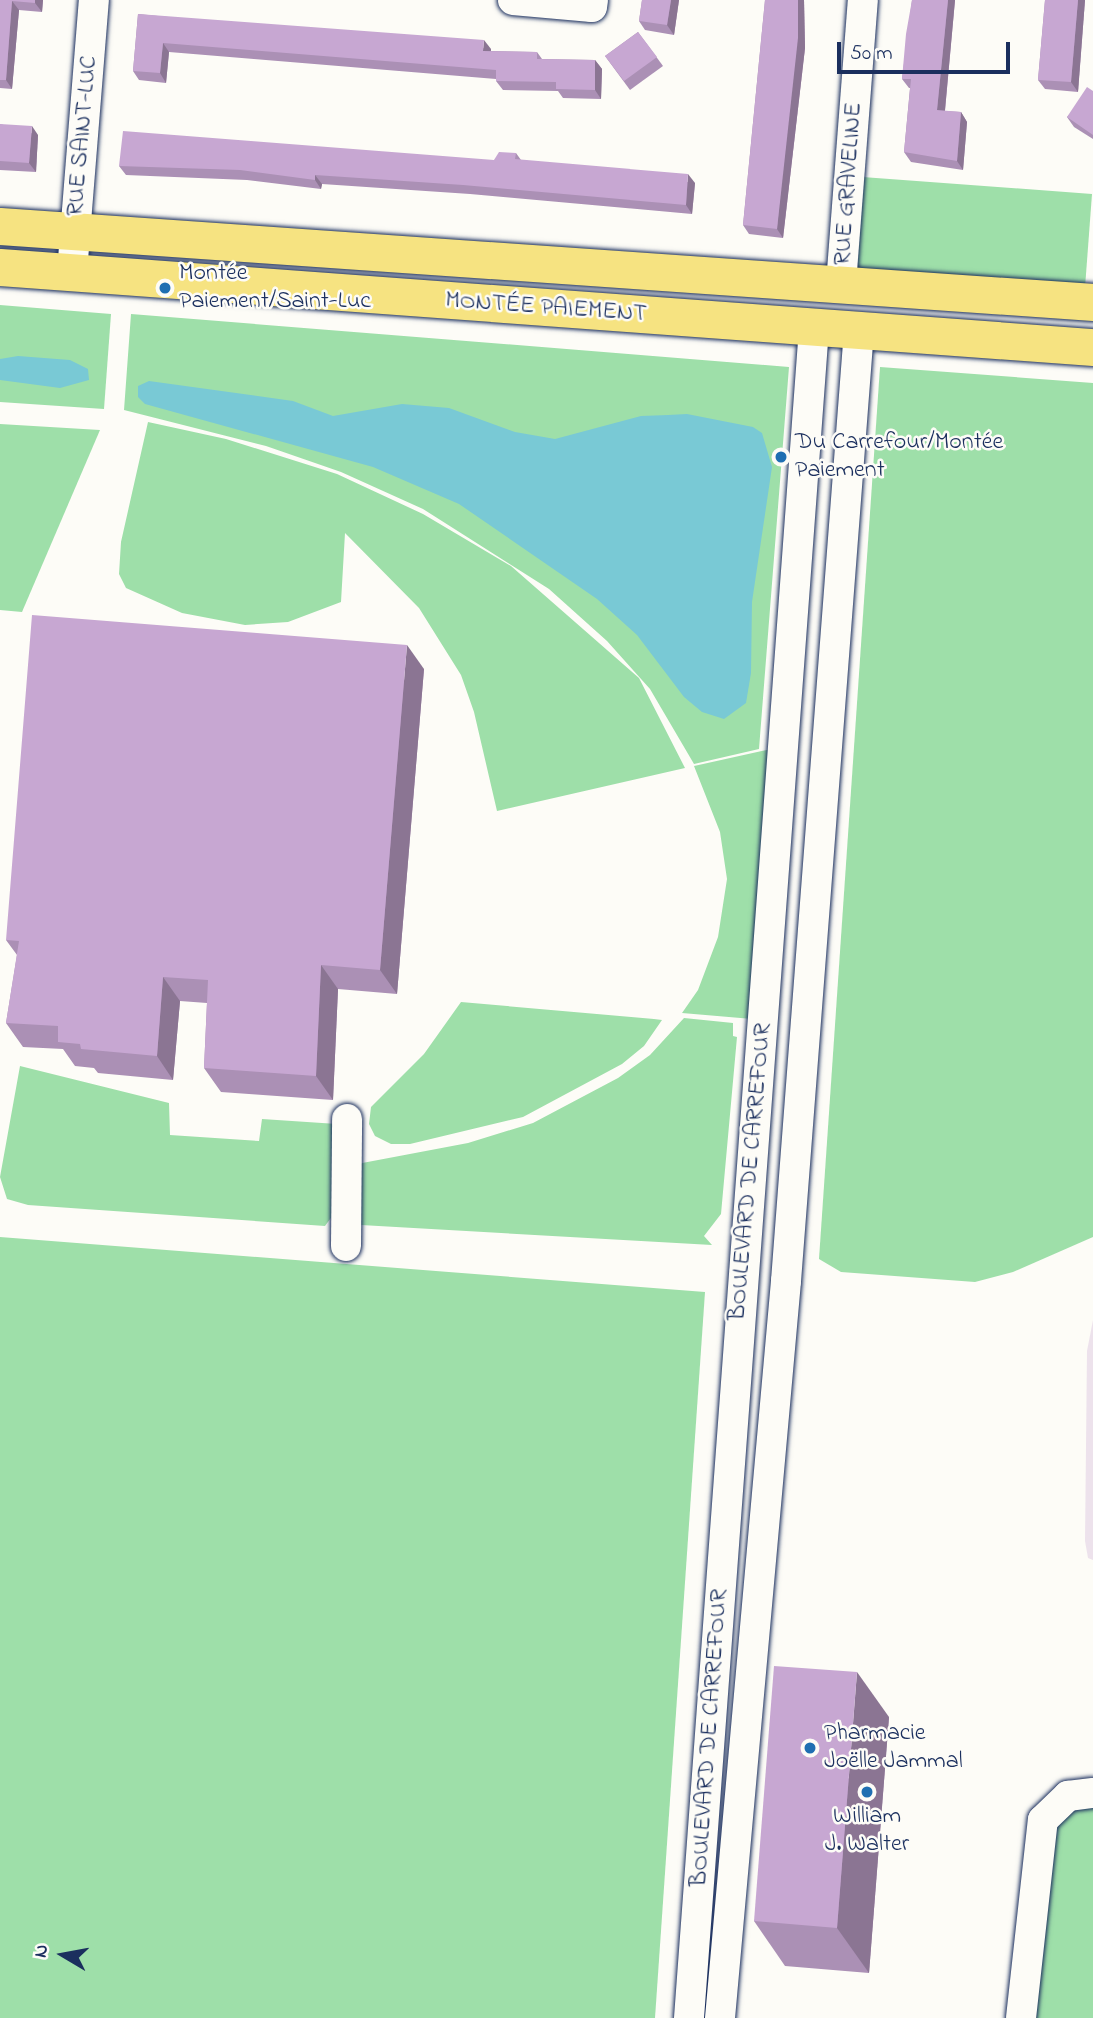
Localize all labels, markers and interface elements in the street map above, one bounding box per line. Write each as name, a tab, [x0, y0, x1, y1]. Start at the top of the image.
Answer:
scale bar	[841, 28, 1014, 72]
text: 50 m	[850, 39, 893, 69]
street label: RUE SAINT-LUC	[62, 55, 104, 217]
street label: RUE GRAVELINE	[829, 102, 869, 266]
place label: Montée Paiement/Saint-Luc	[179, 260, 371, 316]
marker: Montée Paiement/Saint-Luc	[157, 280, 173, 296]
street label: MONTÉE PAIEMENT	[444, 287, 648, 329]
place label: Du Carrefour/Montée Paiement	[795, 429, 1003, 485]
marker: Du Carrefour/Montée Paiement	[773, 449, 789, 465]
street label: BOULEVARD DE CARREFOUR	[724, 1022, 778, 1322]
street label: BOULEVARD DE CARREFOUR	[685, 1588, 735, 1888]
place label: Pharmacie Joëlle Jammal	[824, 1720, 963, 1776]
marker: Pharmacie Joëlle Jammal	[802, 1740, 818, 1756]
marker: William J. Walter	[859, 1784, 875, 1800]
place label: William J. Walter	[825, 1803, 909, 1859]
north arrow	[28, 1920, 98, 1990]
text: N	[27, 1943, 56, 1960]

